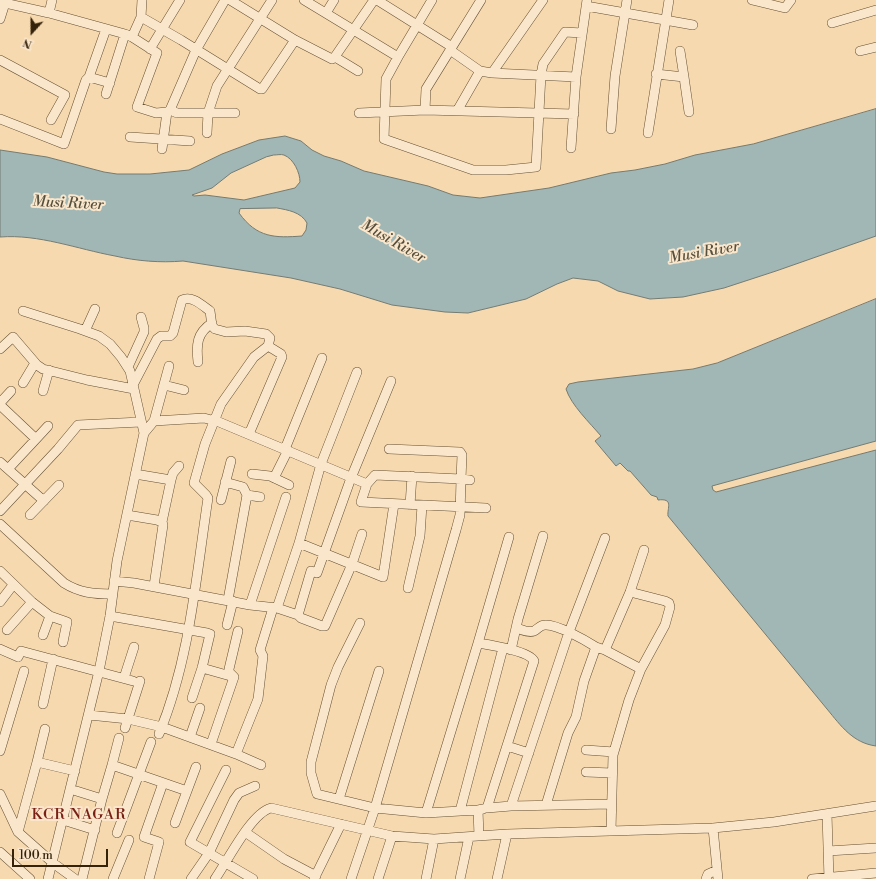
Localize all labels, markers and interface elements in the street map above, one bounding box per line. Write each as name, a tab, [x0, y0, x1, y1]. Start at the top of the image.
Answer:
north arrow	[12, 12, 52, 52]
text: N	[21, 35, 34, 51]
water label: Musi River	[32, 193, 104, 215]
water label: Musi River	[358, 216, 428, 268]
water label: Musi River	[667, 238, 741, 268]
district label: KCR NAGAR	[32, 806, 126, 824]
scale bar	[14, 841, 110, 867]
text: 100 m	[19, 848, 53, 863]

